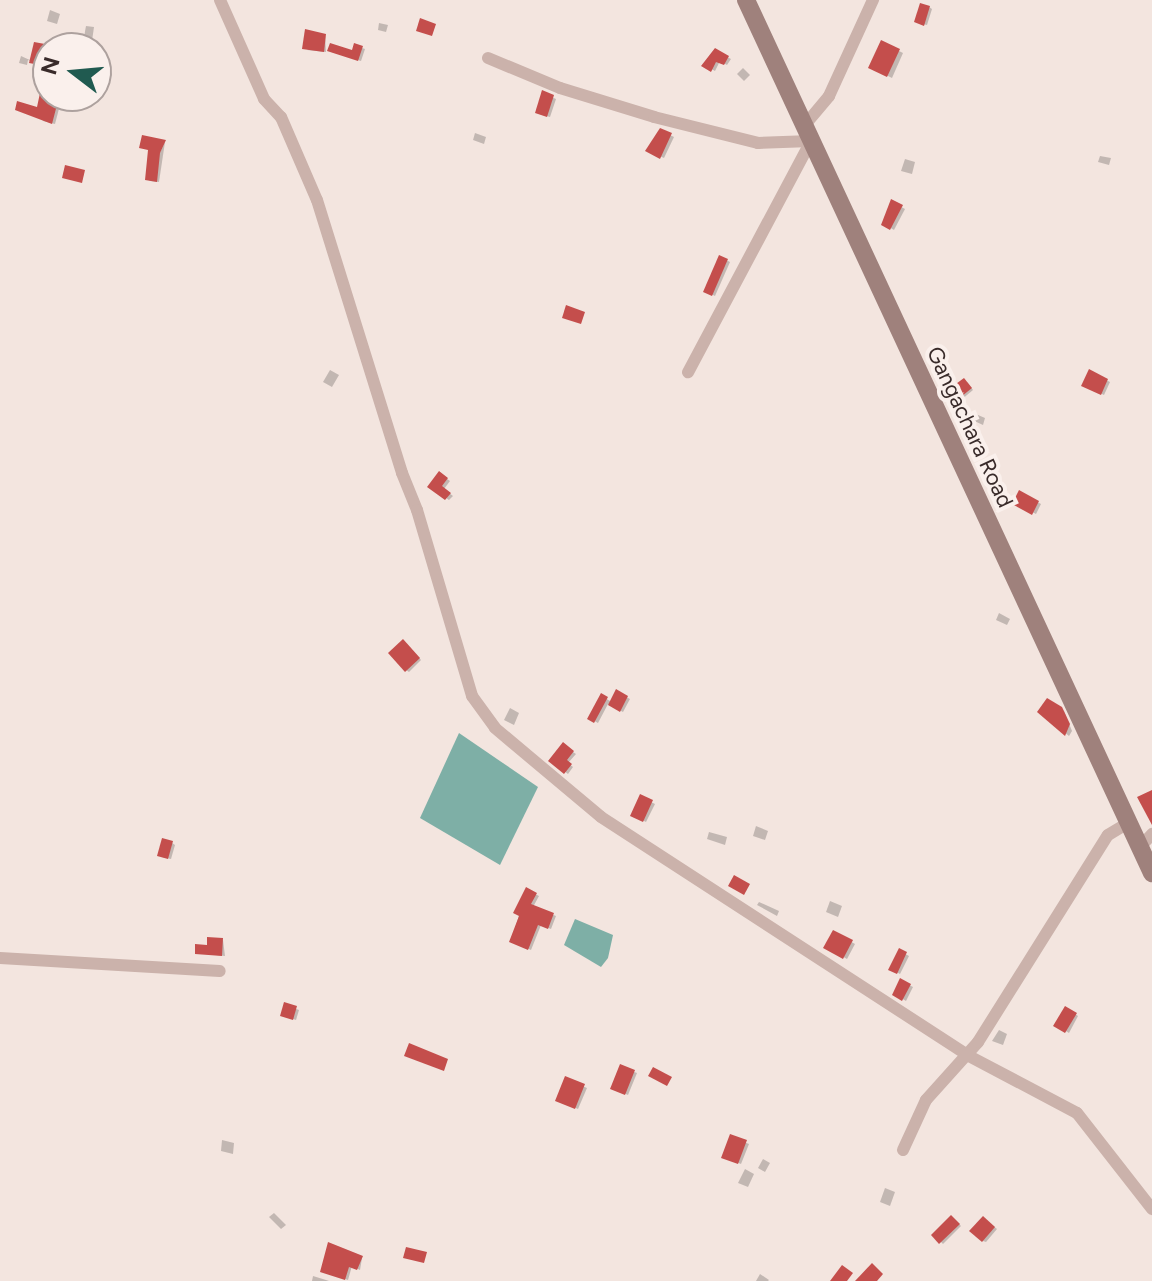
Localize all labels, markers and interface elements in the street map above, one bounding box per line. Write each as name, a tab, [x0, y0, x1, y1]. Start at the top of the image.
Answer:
north arrow	[32, 32, 112, 112]
text: N	[35, 54, 66, 78]
street label: Gangachara Road	[921, 342, 1019, 512]

